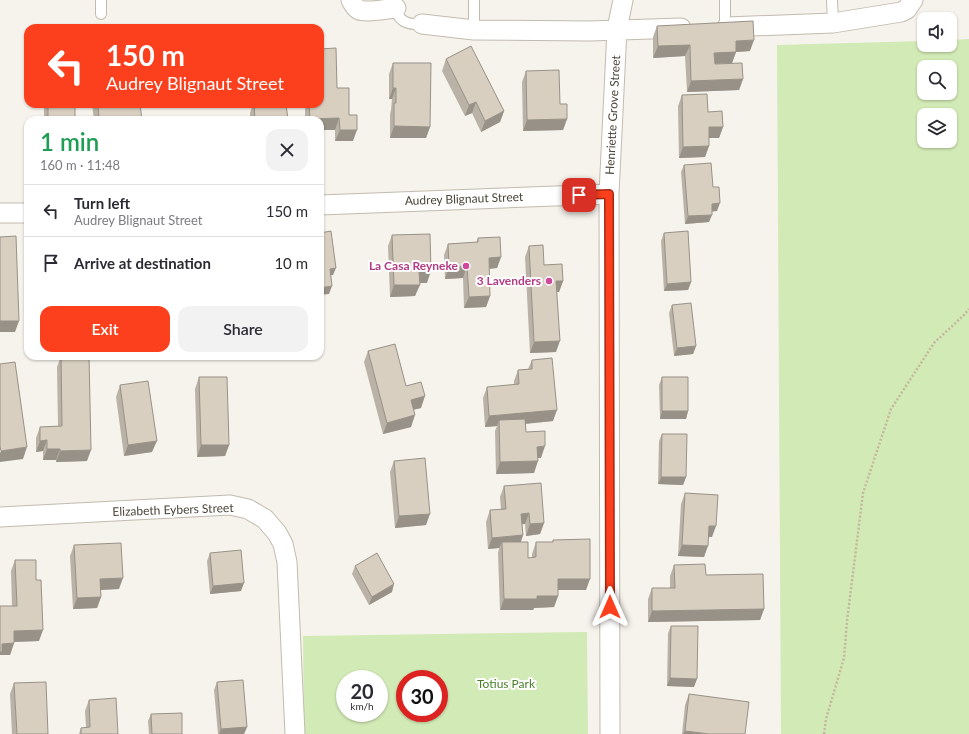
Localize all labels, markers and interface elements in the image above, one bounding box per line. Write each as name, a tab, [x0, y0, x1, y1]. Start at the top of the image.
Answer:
map controls	[917, 12, 957, 148]
button: sound	[917, 12, 957, 52]
text: 150 m	[106, 38, 185, 72]
icon: left	[40, 40, 92, 92]
street label: Henriette Grove Street	[602, 54, 623, 175]
button: search	[917, 60, 957, 100]
text: Audrey Blignaut Street	[106, 72, 284, 94]
button: layers	[917, 108, 957, 148]
text: 1 min	[40, 127, 99, 156]
button: close	[266, 129, 308, 171]
text: 160 m · 11:48	[40, 157, 120, 173]
pin	[562, 178, 596, 212]
icon: arrive	[568, 184, 590, 206]
street label: Audrey Blignaut Street	[404, 189, 524, 208]
text: Turn left	[74, 194, 130, 212]
icon: left	[40, 200, 62, 222]
text: 150 m	[266, 202, 308, 220]
text: Audrey Blignaut Street	[74, 212, 202, 228]
icon: arrive	[40, 252, 62, 274]
text: Arrive at destination	[74, 254, 211, 272]
text: 10 m	[274, 254, 308, 272]
place label: La Casa Reyneke	[369, 258, 459, 273]
marker: La Casa Reyneke	[461, 261, 471, 271]
place label: 3 Lavenders	[477, 273, 541, 288]
marker: 3 Lavenders	[544, 276, 554, 286]
button: Exit	[40, 306, 170, 352]
button: Share	[178, 306, 308, 352]
street label: Elizabeth Eybers Street	[112, 500, 234, 519]
position arrow	[589, 586, 631, 628]
speed limit sign: 30	[396, 670, 448, 722]
park label: Totius Park	[477, 676, 536, 691]
text: 20	[350, 679, 374, 703]
text: km/h	[350, 700, 374, 712]

